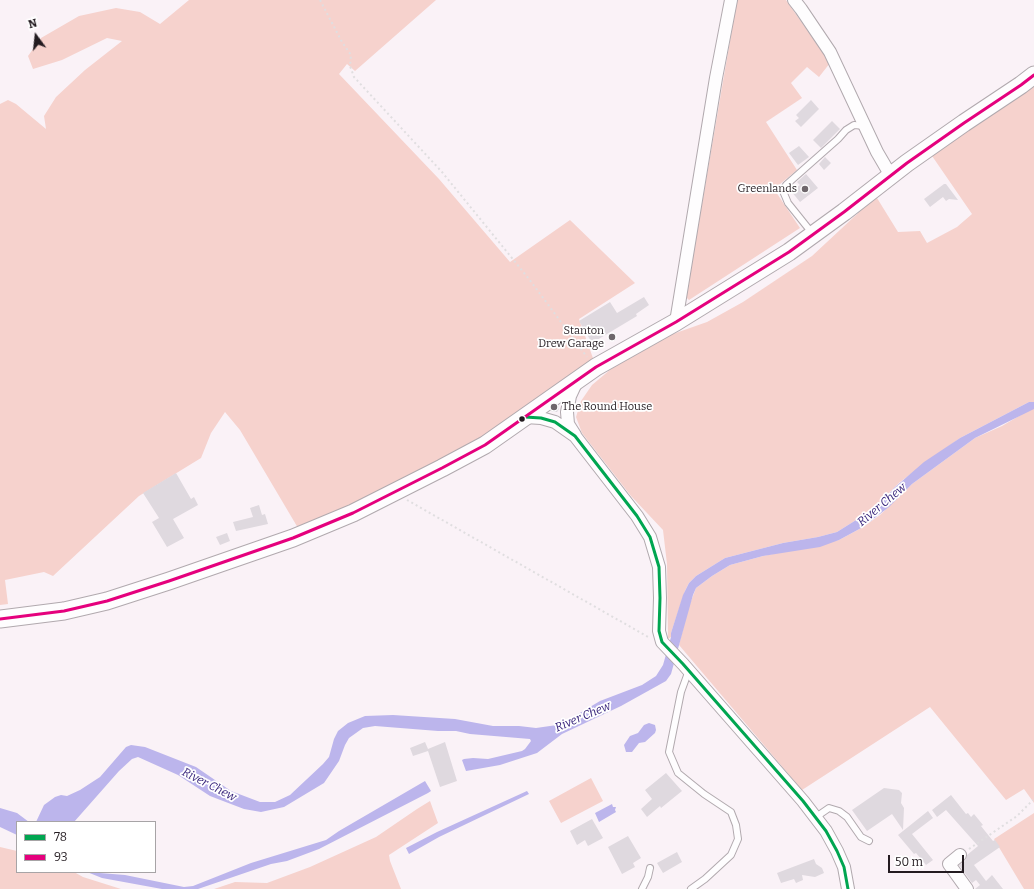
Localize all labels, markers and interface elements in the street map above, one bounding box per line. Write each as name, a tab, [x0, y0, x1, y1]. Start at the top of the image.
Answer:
north arrow	[16, 16, 56, 56]
text: N	[27, 17, 39, 31]
place label: Greenlands	[737, 182, 797, 196]
marker: Greenlands	[800, 184, 810, 194]
place label: Stanton Drew Garage	[538, 324, 604, 350]
marker: Stanton Drew Garage	[607, 332, 617, 342]
place label: The Round House	[562, 400, 652, 414]
marker: The Round House	[549, 402, 559, 412]
unlabelled marker	[517, 414, 527, 424]
water label: River Chew	[855, 480, 909, 530]
water label: River Chew	[553, 699, 613, 735]
water label: River Chew	[179, 765, 239, 805]
legend	[16, 821, 156, 873]
text: 78	[54, 830, 67, 844]
scale bar	[890, 847, 966, 873]
text: 93	[54, 850, 68, 864]
text: 50 m	[895, 855, 923, 869]

